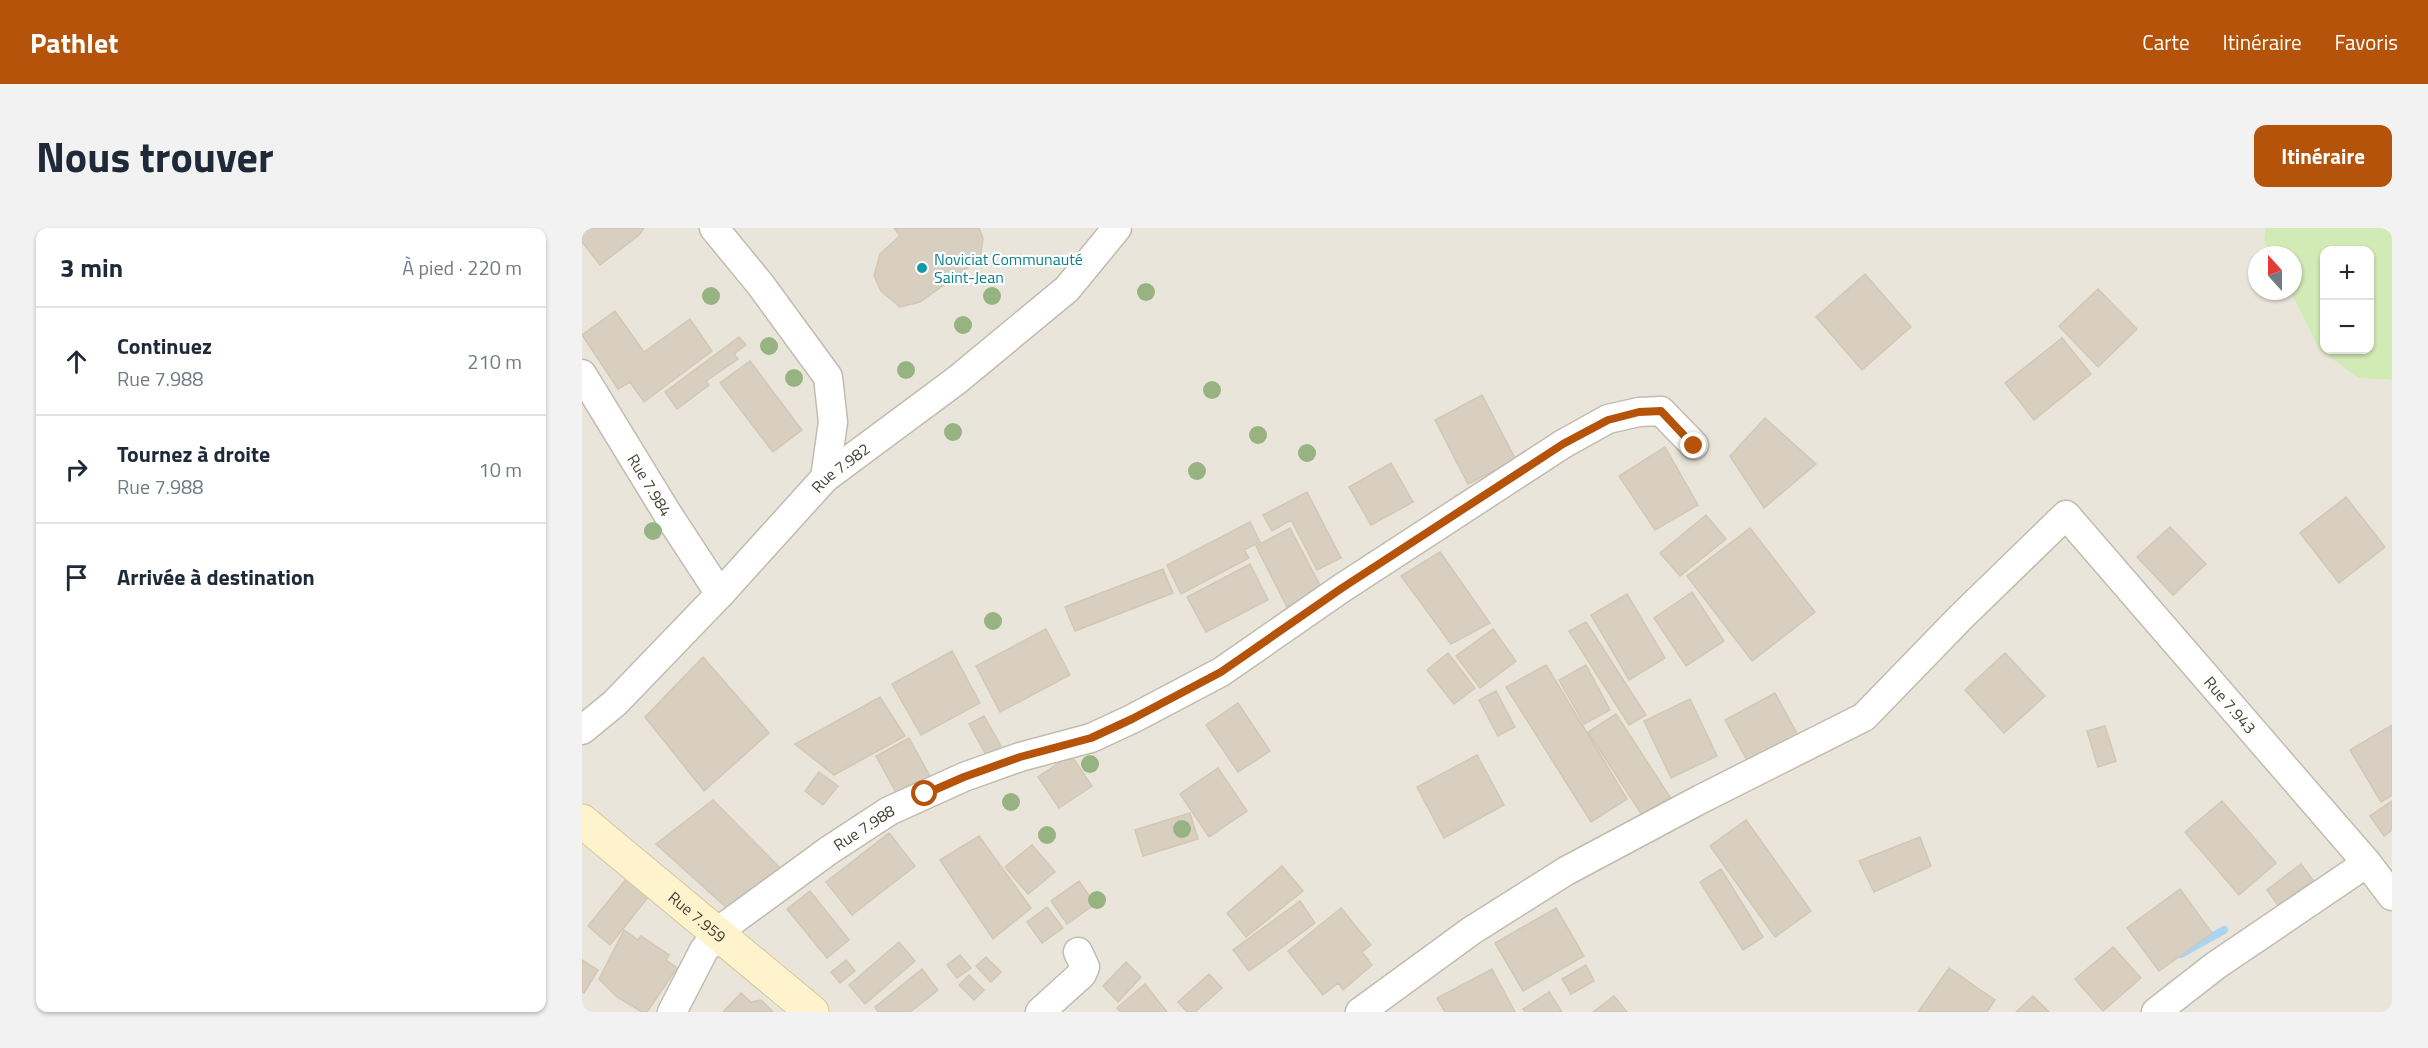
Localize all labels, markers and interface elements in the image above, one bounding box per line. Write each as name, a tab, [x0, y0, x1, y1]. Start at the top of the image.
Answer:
text: Pathlet	[30, 21, 118, 64]
text: Carte	[2142, 26, 2190, 58]
text: Itinéraire	[2223, 26, 2302, 58]
text: Favoris	[2335, 26, 2398, 58]
text: Nous trouver	[36, 124, 274, 188]
button: Itinéraire	[2254, 125, 2392, 187]
north arrow	[2248, 246, 2302, 300]
map controls	[2320, 246, 2374, 354]
button: +	[2320, 246, 2374, 300]
place label: Noviciat Communauté Saint-Jean	[934, 247, 1083, 289]
text: 3 min	[60, 248, 123, 287]
text: À pied · 220 m	[402, 252, 522, 283]
marker: Noviciat Communauté Saint-Jean	[915, 261, 929, 275]
button: −	[2320, 300, 2374, 354]
text: Continuez	[117, 329, 212, 363]
icon: ahead	[60, 345, 93, 378]
text: 210 m	[467, 346, 522, 377]
text: Rue 7.988	[117, 363, 204, 394]
route end	[1680, 432, 1706, 458]
text: Tournez à droite	[117, 437, 270, 471]
street label: Rue 7.982	[805, 437, 875, 498]
street label: Rue 7.984	[622, 449, 678, 521]
icon: right	[60, 453, 93, 486]
text: 10 m	[478, 454, 522, 485]
text: Rue 7.988	[117, 471, 204, 502]
text: Arrivée à destination	[117, 560, 315, 594]
icon: arrive	[60, 561, 93, 594]
street label: Rue 7.943	[2199, 671, 2262, 739]
route start	[911, 780, 937, 806]
street label: Rue 7.988	[828, 798, 898, 856]
street label: Rue 7.959	[663, 885, 732, 948]

